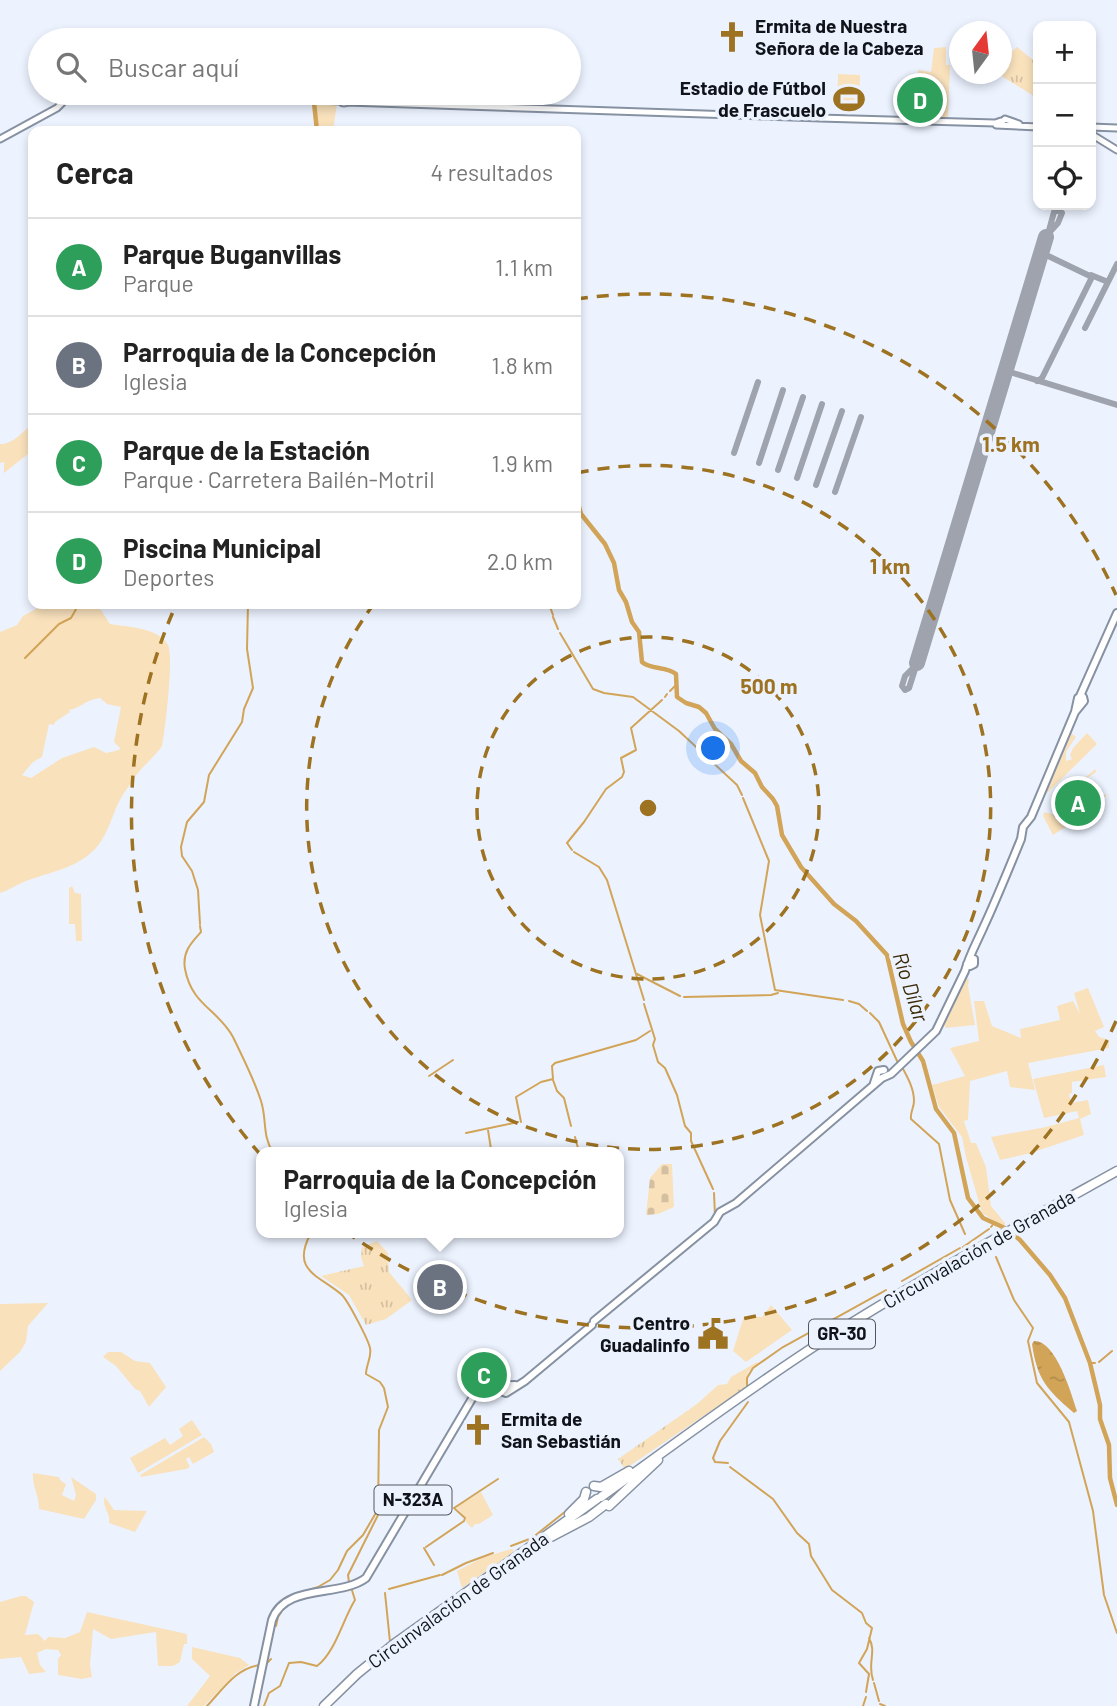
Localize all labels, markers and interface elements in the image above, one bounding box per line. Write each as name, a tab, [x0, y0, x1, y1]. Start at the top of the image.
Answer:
place label: Ermita de Nuestra Señora de la Cabeza	[755, 14, 923, 59]
church icon: Ermita de Nuestra Señora de la Cabeza	[715, 20, 749, 54]
north arrow	[949, 21, 1012, 84]
map controls	[1033, 21, 1096, 210]
button: +	[1033, 21, 1096, 84]
search box	[28, 28, 581, 105]
icon: search	[52, 48, 90, 86]
text: Buscar aquí	[108, 51, 239, 82]
pin: D	[897, 74, 943, 126]
place label: Estadio de Fútbol de Frascuelo	[680, 76, 826, 121]
sports icon: Estadio de Fútbol de Frascuelo	[832, 82, 866, 116]
button: −	[1033, 84, 1096, 147]
button: locate	[1033, 147, 1096, 210]
text: Cerca	[56, 154, 134, 190]
text: 4 resultados	[430, 158, 553, 186]
text: Parque Buganvillas	[123, 238, 341, 269]
text: A	[71, 253, 87, 281]
text: 1.1 km	[495, 253, 553, 281]
text: Parque	[123, 269, 194, 297]
text: Parroquia de la Concepción	[123, 336, 436, 367]
text: B	[72, 351, 86, 379]
text: 1.8 km	[491, 351, 553, 379]
text: Iglesia	[123, 367, 187, 395]
text: 1.5 km	[982, 431, 1040, 456]
text: Parque de la Estación	[123, 434, 370, 465]
text: C	[72, 449, 86, 477]
text: 1.9 km	[491, 449, 553, 477]
text: Parque · Carretera Bailén-Motril	[123, 465, 434, 493]
text: Piscina Municipal	[123, 532, 321, 563]
text: D	[72, 547, 86, 575]
text: 2.0 km	[487, 547, 553, 575]
text: 1 km	[870, 553, 910, 578]
text: Deportes	[123, 563, 214, 591]
text: 500 m	[741, 673, 798, 698]
your location	[696, 731, 730, 765]
pin: A	[1055, 777, 1101, 829]
centre of rings	[636, 796, 660, 820]
water label: Río Dílar	[888, 948, 935, 1025]
popup	[256, 1147, 624, 1238]
text: Parroquia de la Concepción	[283, 1163, 597, 1194]
street label: Circunvalación de Granada	[879, 1184, 1079, 1313]
text: Iglesia	[283, 1194, 348, 1222]
pin: B	[417, 1261, 463, 1313]
place label: Centro Guadalinfo	[600, 1311, 690, 1356]
public building icon: Centro Guadalinfo	[696, 1317, 730, 1351]
road number: GR-30	[809, 1320, 875, 1349]
pin: C	[461, 1349, 507, 1401]
place label: Ermita de San Sebastián	[501, 1407, 621, 1452]
church icon: Ermita de San Sebastián	[461, 1413, 495, 1447]
road number: N-323A	[374, 1485, 452, 1514]
street label: Circunvalación de Granada	[363, 1526, 552, 1673]

